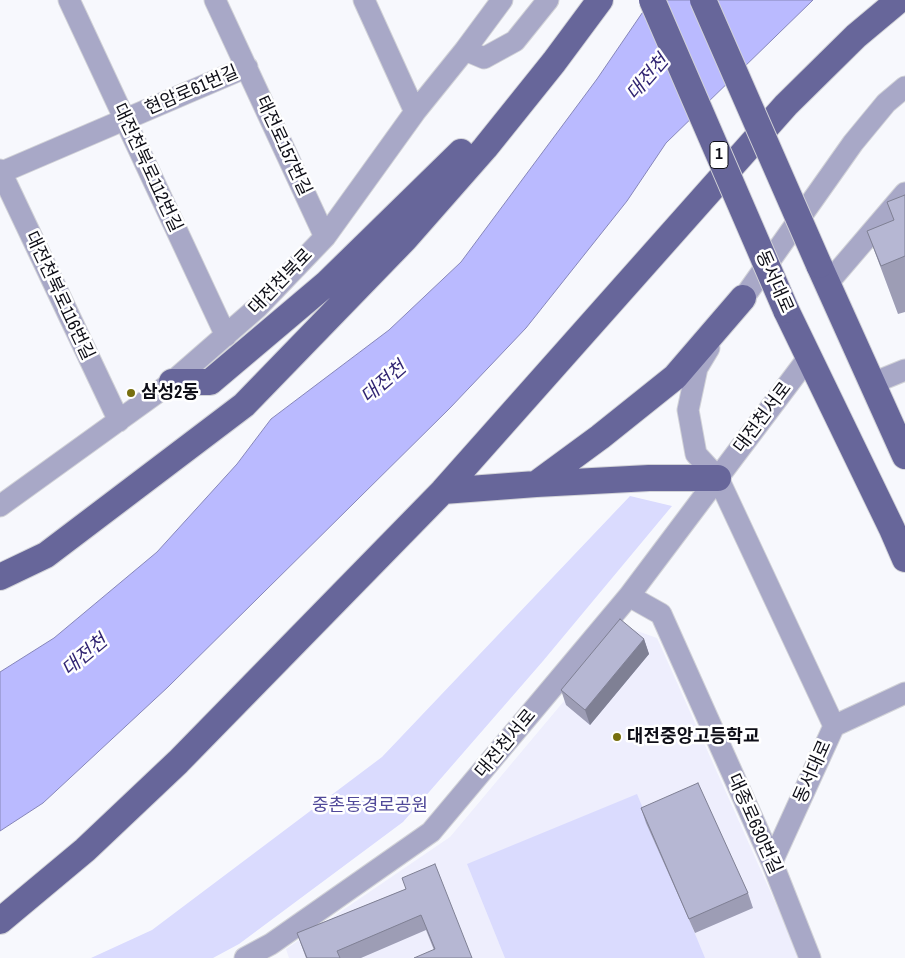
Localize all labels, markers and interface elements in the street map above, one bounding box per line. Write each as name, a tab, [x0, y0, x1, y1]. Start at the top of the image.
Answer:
water label: 대전천	[622, 51, 674, 105]
street label: 현암로61번길	[142, 62, 242, 120]
street label: 태전로157번길	[251, 93, 315, 199]
street label: 대전천북로112번길	[108, 100, 186, 236]
road number: 1	[710, 142, 728, 168]
street label: 대전천북로116번길	[20, 228, 98, 364]
street label: 대전천북로	[244, 245, 318, 319]
street label: 동서대로	[751, 247, 797, 317]
water label: 대전천	[357, 357, 411, 409]
street label: 대전천서로	[729, 378, 797, 458]
place label: 삼성2동	[141, 382, 199, 404]
marker: 삼성2동	[125, 387, 137, 399]
water label: 대전천	[58, 630, 112, 682]
street label: 대전천서로	[471, 705, 541, 783]
place label: 대전중앙고등학교	[627, 726, 759, 748]
marker: 대전중앙고등학교	[611, 731, 623, 743]
street label: 동서대로	[790, 737, 836, 807]
street label: 대종로630번길	[722, 771, 786, 877]
park label: 중촌동경로공원	[312, 795, 428, 817]

